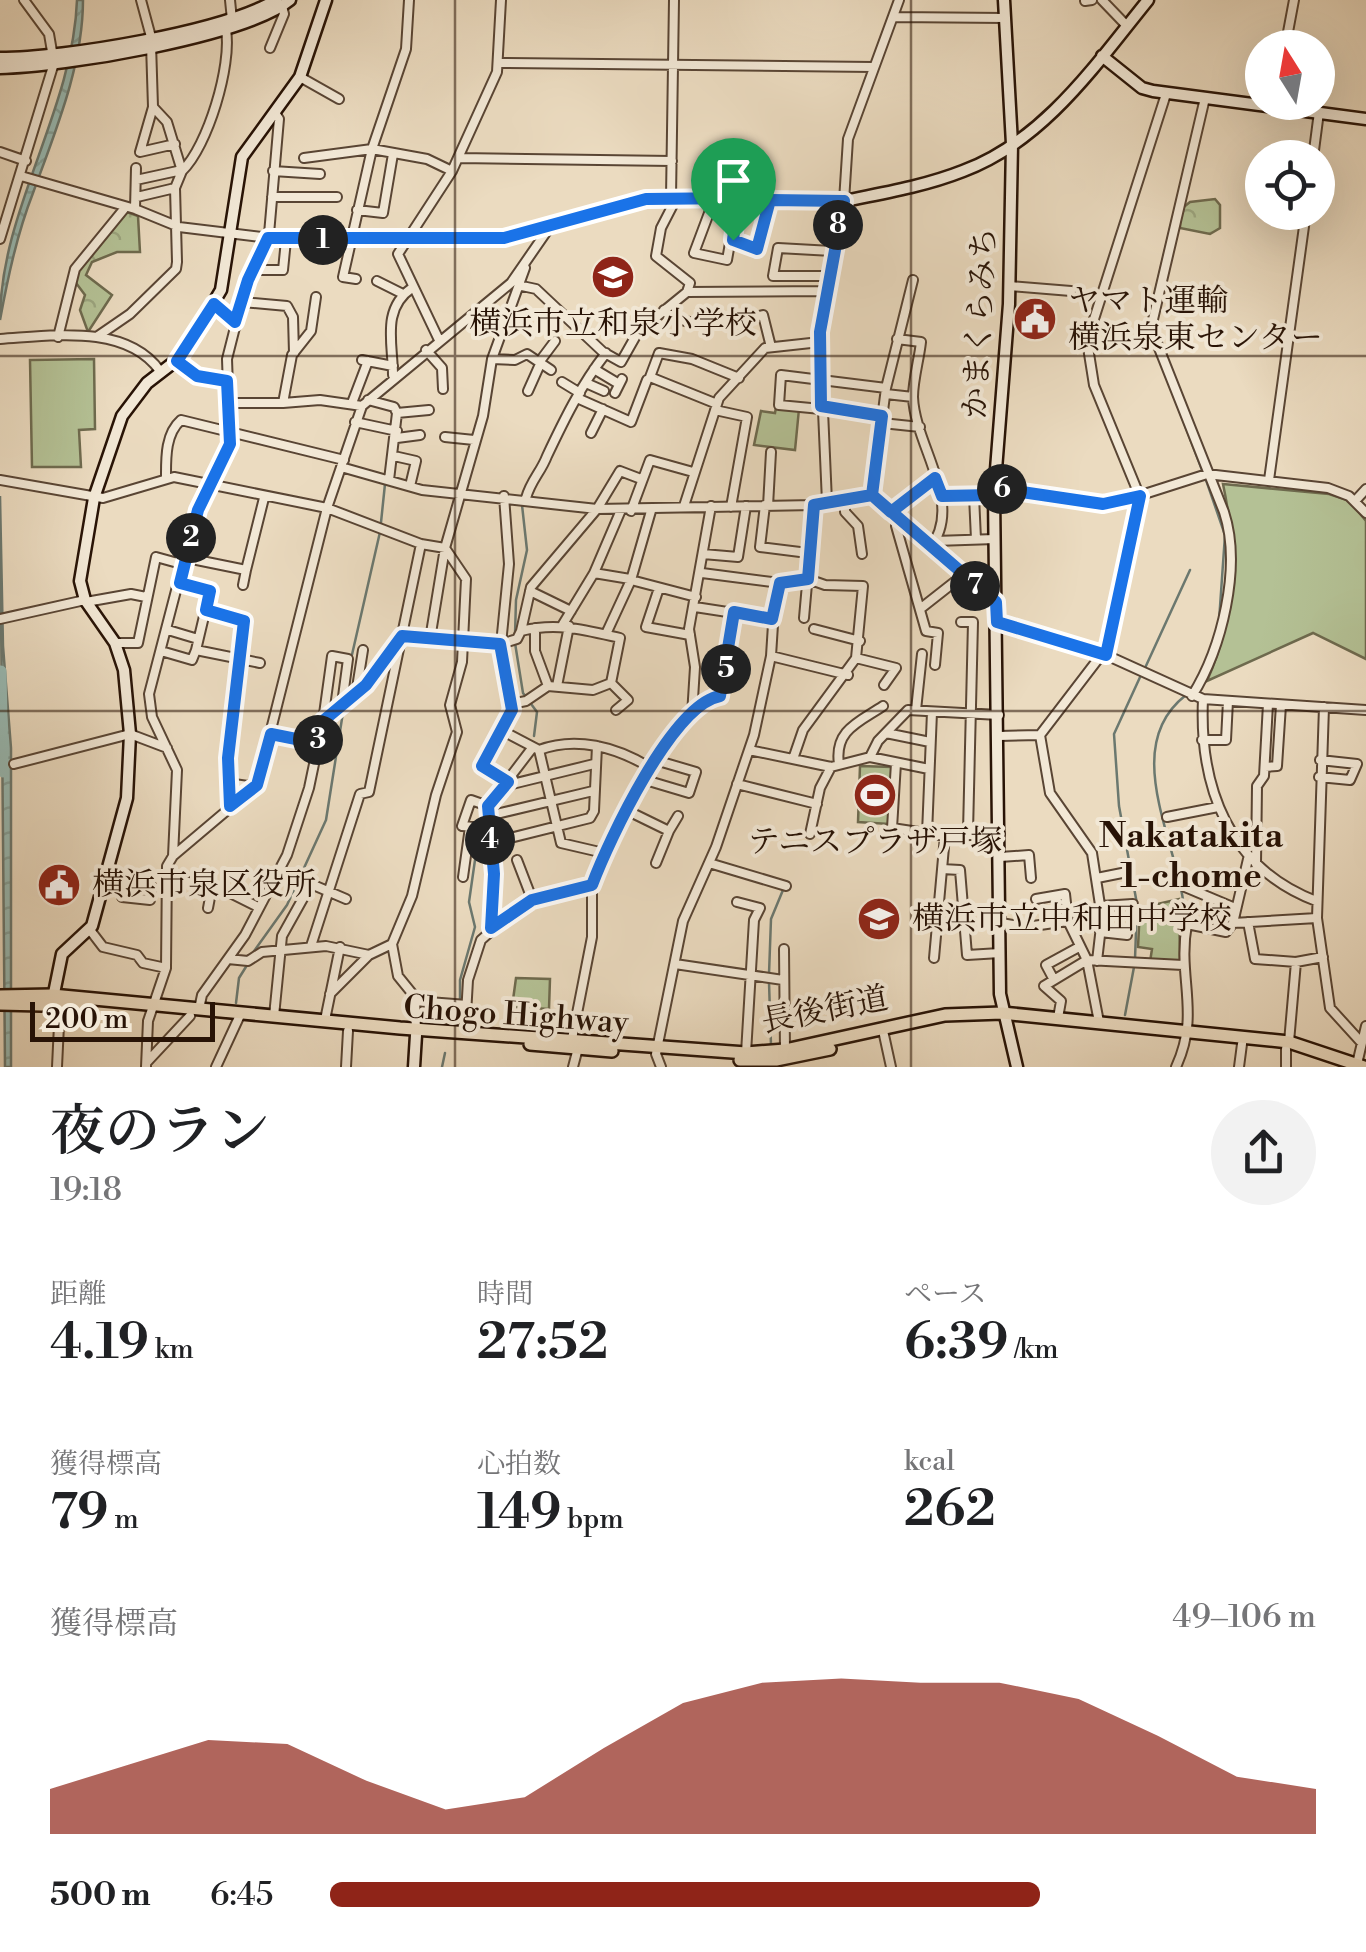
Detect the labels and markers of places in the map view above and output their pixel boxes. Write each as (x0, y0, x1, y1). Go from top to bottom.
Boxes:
pin (691, 138, 776, 241)
pin: 8 (813, 200, 863, 250)
pin: 1 (298, 215, 348, 265)
school or university icon: 横浜市立和泉小学校 (590, 254, 636, 300)
place label: ヤマト運輸 横浜泉東センター (1068, 281, 1323, 358)
public building icon: ヤマト運輸 横浜泉東センター (1012, 296, 1058, 342)
place label: 横浜市立和泉小学校 (469, 304, 757, 344)
pin: 6 (977, 464, 1027, 514)
pin: 2 (166, 513, 216, 563)
pin: 7 (950, 561, 1000, 611)
pin: 5 (701, 644, 751, 694)
pin: 3 (293, 715, 343, 765)
sports icon: テニスプラザ戸塚 (852, 772, 898, 818)
pin: 4 (465, 815, 515, 865)
place label: テニスプラザ戸塚 (748, 822, 1002, 862)
public building icon: 横浜市泉区役所 (36, 862, 82, 908)
place label: 横浜市泉区役所 (92, 865, 316, 905)
school or university icon: 横浜市立中和田中学校 (856, 896, 902, 942)
place label: 横浜市立中和田中学校 (912, 899, 1232, 939)

